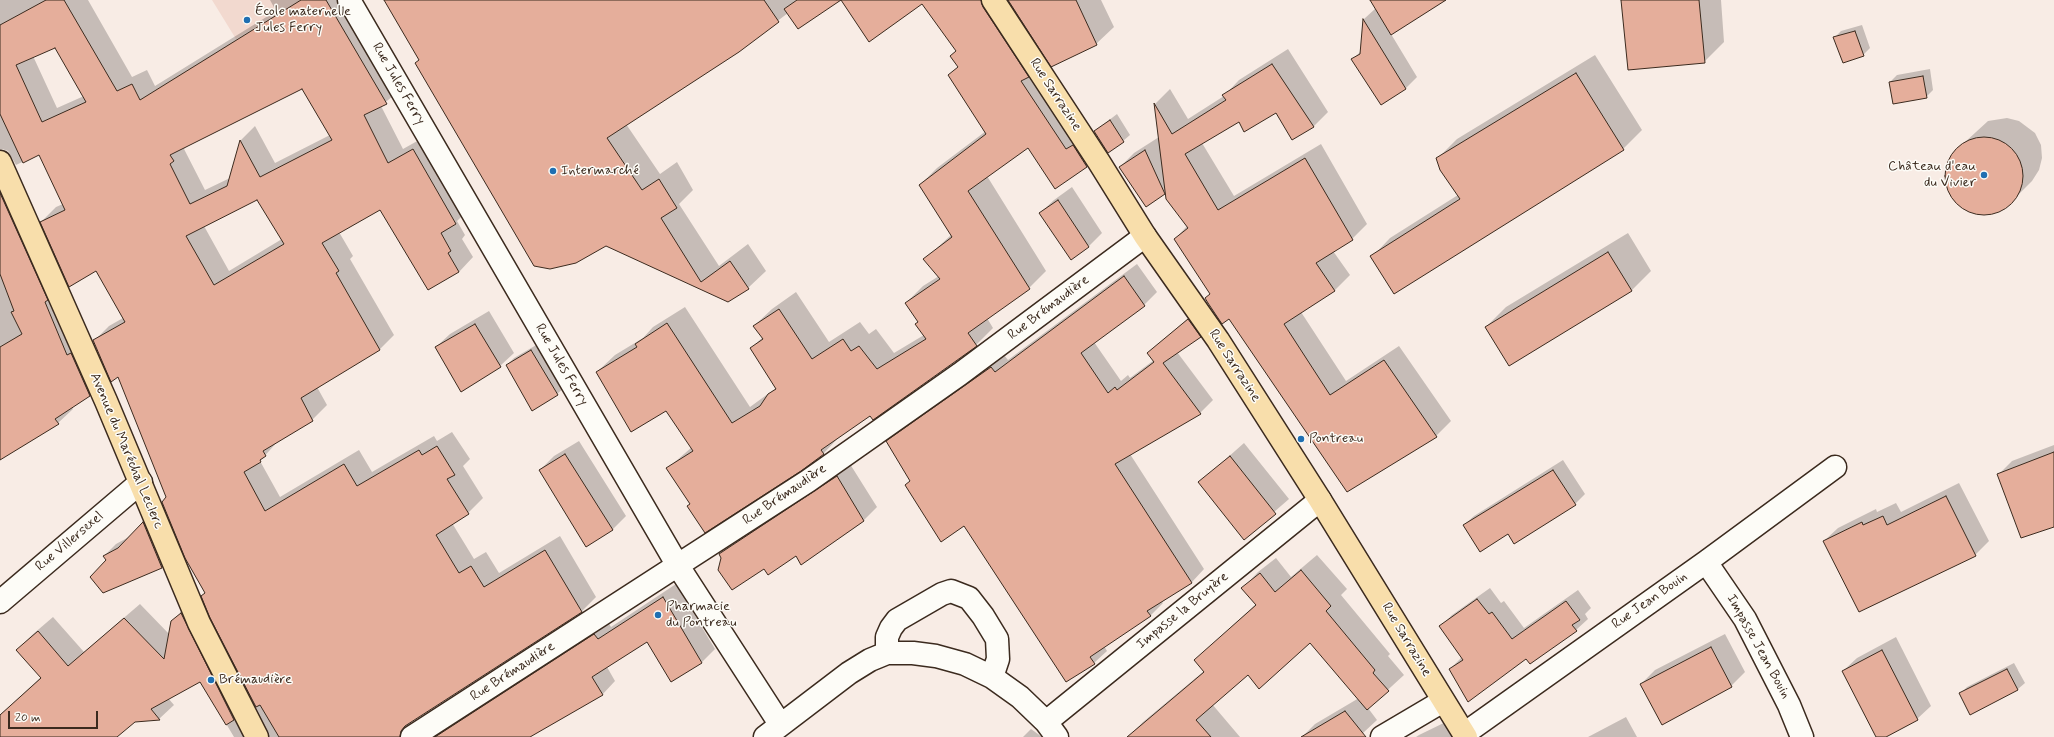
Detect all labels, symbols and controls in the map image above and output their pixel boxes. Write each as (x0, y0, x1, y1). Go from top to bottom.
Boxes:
place label: École maternelle Jules Ferry (255, 4, 351, 36)
marker: École maternelle Jules Ferry (242, 15, 252, 25)
street label: Rue Jules Ferry (368, 40, 428, 128)
street label: Rue Sarrazine (1025, 56, 1085, 134)
place label: Château d'eau du Vivier (1888, 159, 1976, 192)
place label: Intermarché (561, 163, 639, 179)
marker: Intermarché (548, 166, 558, 176)
marker: Château d'eau du Vivier (1979, 170, 1989, 180)
street label: Rue Brémaudière (1005, 272, 1093, 344)
street label: Rue Jules Ferry (531, 321, 591, 409)
street label: Rue Sarrazine (1204, 327, 1264, 405)
street label: Avenue du Maréchal Leclerc (86, 371, 166, 531)
place label: Pontreau (1309, 431, 1363, 447)
marker: Pontreau (1296, 434, 1306, 444)
street label: Rue Brémaudière (740, 461, 830, 529)
street label: Rue Villersexel (33, 509, 107, 575)
street label: Impasse la Bruyère (1134, 569, 1232, 653)
street label: Rue Jean Bouin (1609, 569, 1691, 633)
street label: Impasse Jean Bouin (1722, 592, 1794, 702)
place label: Pharmacie du Pontreau (666, 599, 736, 632)
street label: Rue Sarrazine (1377, 600, 1435, 680)
marker: Pharmacie du Pontreau (653, 610, 663, 620)
street label: Rue Brémaudière (468, 638, 558, 706)
place label: Brémaudière (219, 672, 292, 688)
marker: Brémaudière (206, 675, 216, 685)
scale bar (10, 703, 100, 729)
text: 20 m (15, 710, 41, 726)

